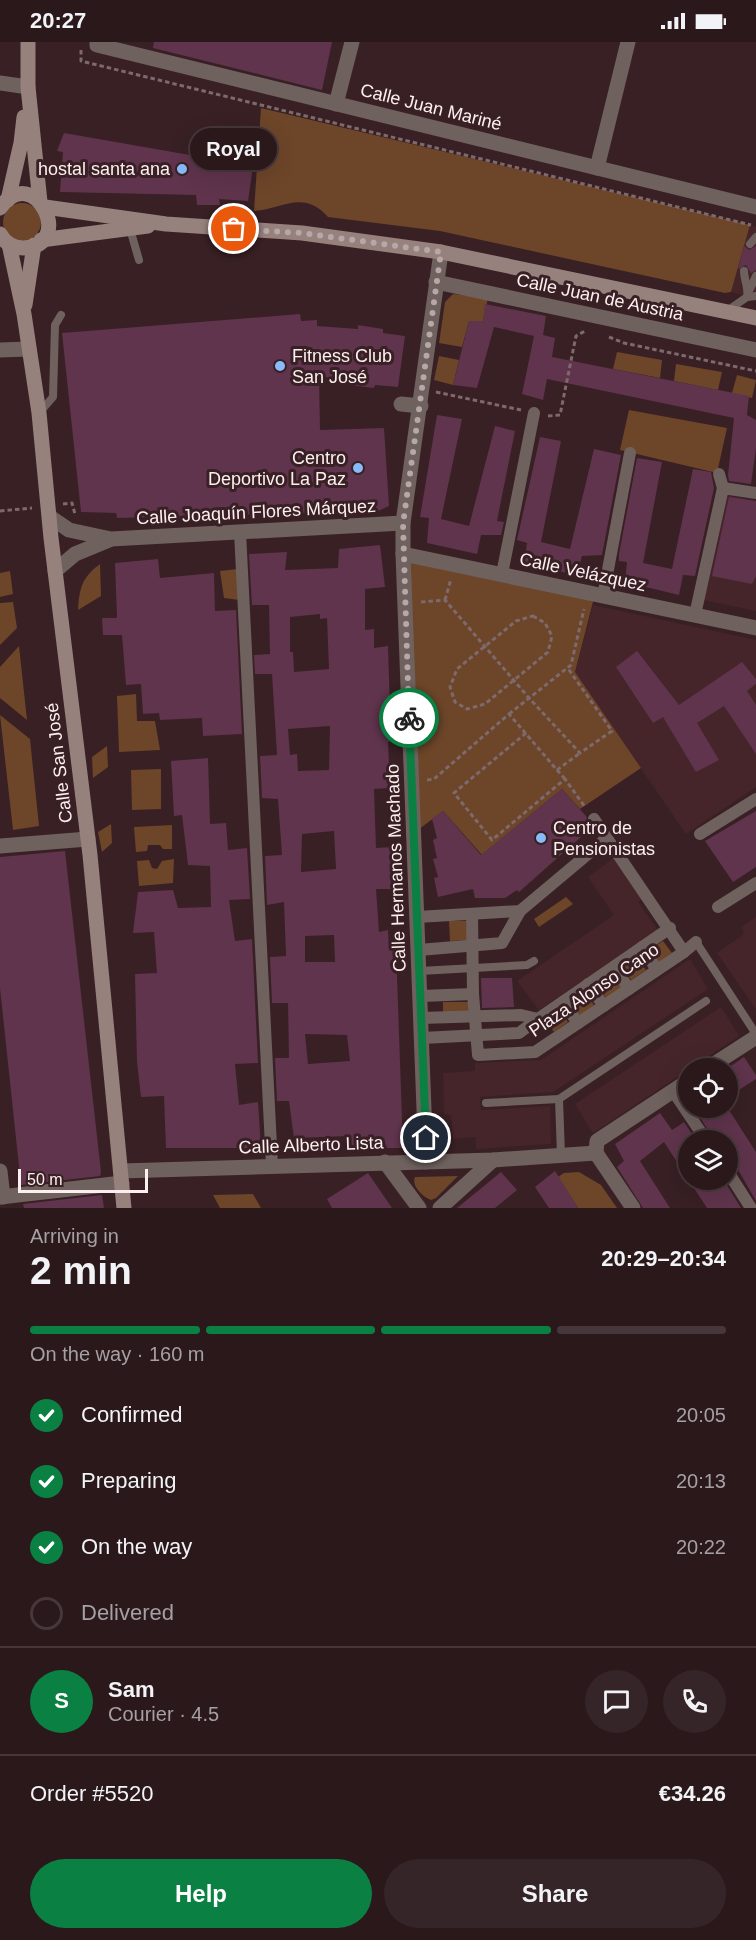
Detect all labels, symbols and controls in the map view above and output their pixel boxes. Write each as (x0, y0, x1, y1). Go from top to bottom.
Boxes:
text: 20:27 (30, 8, 86, 33)
street label: Calle Juan Mariné (358, 80, 504, 134)
callout: Royal (190, 127, 278, 169)
text: Royal (206, 138, 261, 160)
place label: hostal santa ana (38, 159, 171, 179)
marker: hostal santa ana (175, 162, 189, 176)
pin (208, 203, 259, 254)
icon: bag (217, 212, 250, 245)
street label: Calle Juan de Austria (515, 270, 686, 325)
place label: Fitness Club San José (292, 346, 392, 387)
marker: Fitness Club San José (273, 359, 287, 373)
place label: Centro Deportivo La Paz (208, 448, 346, 489)
marker: Centro Deportivo La Paz (351, 461, 365, 475)
street label: Calle Joaquín Flores Márquez (136, 496, 376, 528)
street label: Calle Velázquez (518, 549, 648, 595)
courier (379, 688, 439, 748)
street label: Calle San José (42, 702, 76, 824)
icon: bike (393, 702, 426, 735)
street label: Calle Hermanos Machado (382, 764, 410, 972)
place label: Centro de Pensionistas (553, 818, 655, 859)
marker: Centro de Pensionistas (534, 831, 548, 845)
street label: Plaza Alonso Cano (525, 939, 663, 1041)
map controls (678, 1058, 738, 1190)
button: locate (678, 1058, 738, 1118)
pin (400, 1112, 451, 1163)
icon: home (409, 1121, 442, 1154)
button: layers (678, 1130, 738, 1190)
street label: Calle Alberto Lista (238, 1132, 385, 1158)
scale bar (18, 1166, 148, 1194)
text: 50 m (27, 1171, 63, 1188)
text: Arriving in (30, 1225, 119, 1247)
text: 20:29–20:34 (601, 1246, 726, 1271)
text: 2 min (30, 1249, 132, 1292)
text: On the way · 160 m (30, 1343, 205, 1365)
icon: check (30, 1399, 63, 1432)
text: Confirmed (81, 1402, 182, 1427)
text: 20:05 (676, 1404, 726, 1426)
icon: check (30, 1465, 63, 1498)
text: Preparing (81, 1468, 176, 1493)
text: 20:13 (676, 1470, 726, 1492)
icon: check (30, 1531, 63, 1564)
text: On the way (81, 1534, 192, 1559)
text: 20:22 (676, 1536, 726, 1558)
text: Delivered (81, 1600, 174, 1625)
button: chat (585, 1670, 648, 1733)
button: phone (663, 1670, 726, 1733)
text: Sam (108, 1677, 154, 1702)
text: S (54, 1688, 69, 1713)
text: Courier · 4.5 (108, 1703, 219, 1725)
text: Order #5520 (30, 1781, 154, 1806)
text: €34.26 (659, 1781, 726, 1806)
button: Help (30, 1859, 372, 1928)
button: Share (384, 1859, 726, 1928)

